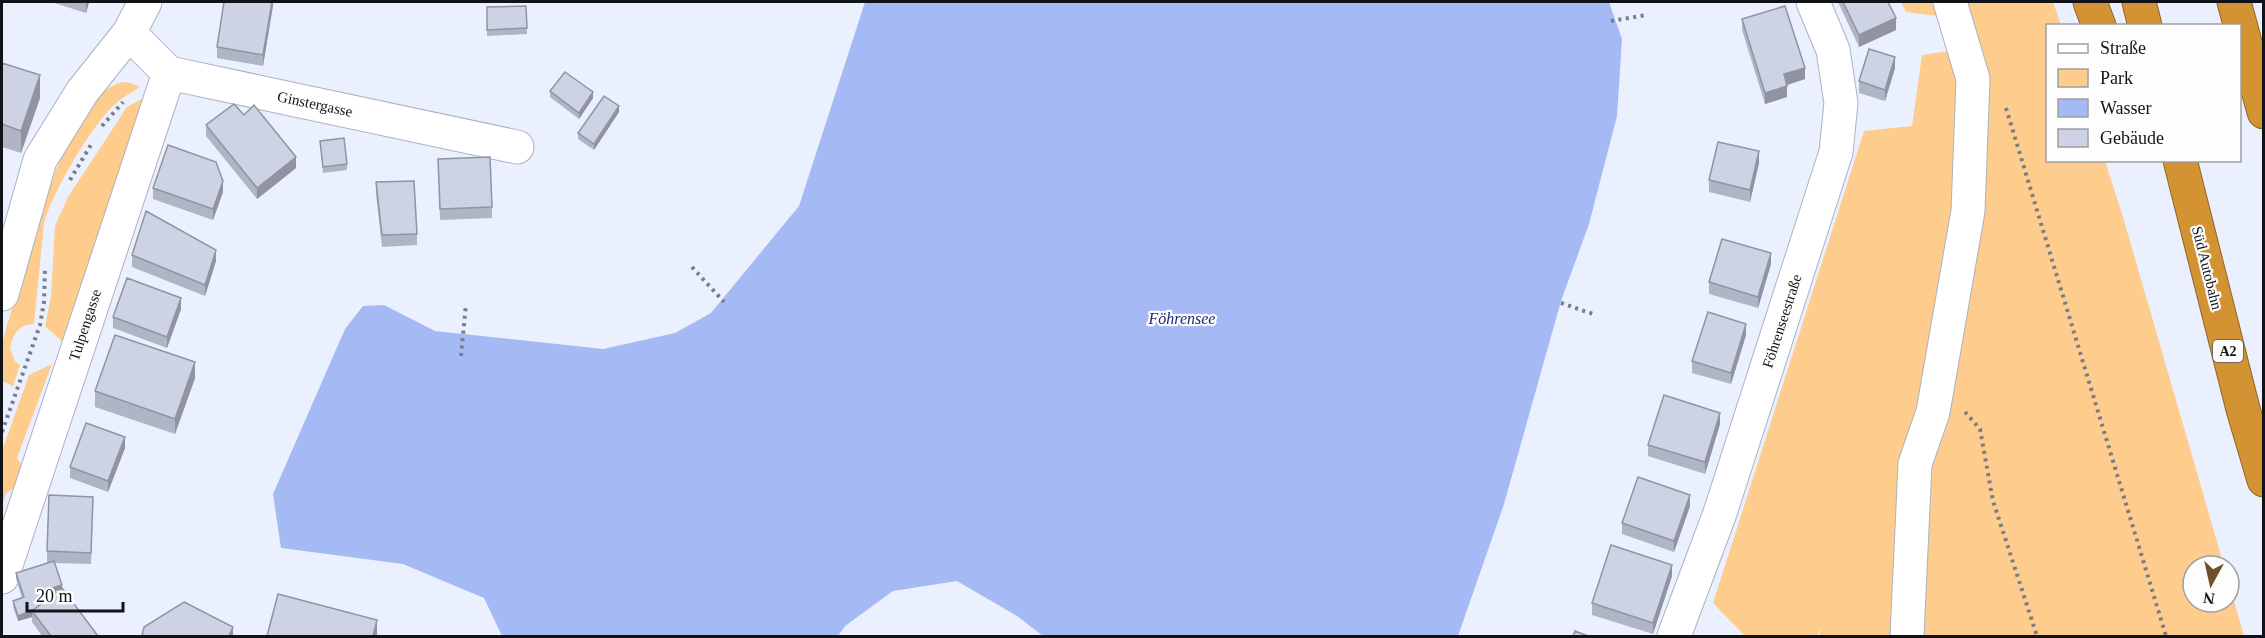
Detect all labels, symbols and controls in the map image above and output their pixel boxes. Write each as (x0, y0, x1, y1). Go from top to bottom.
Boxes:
legend (2046, 24, 2241, 162)
text: Straße (2100, 38, 2146, 58)
text: Park (2100, 68, 2133, 88)
street label: Ginstergasse (276, 88, 354, 120)
text: Wasser (2100, 98, 2152, 118)
text: Gebäude (2100, 128, 2164, 148)
street label: Süd Autobahn (2189, 225, 2225, 312)
street label: Föhrenseestraße (1759, 272, 1805, 370)
street label: Tulpengasse (66, 287, 104, 363)
water label: Föhrensee (1148, 310, 1215, 327)
road number: A2 (2213, 340, 2243, 362)
north arrow (2181, 554, 2241, 614)
scale bar (27, 575, 123, 613)
text: 20 m (36, 586, 73, 606)
text: N (2202, 589, 2216, 608)

